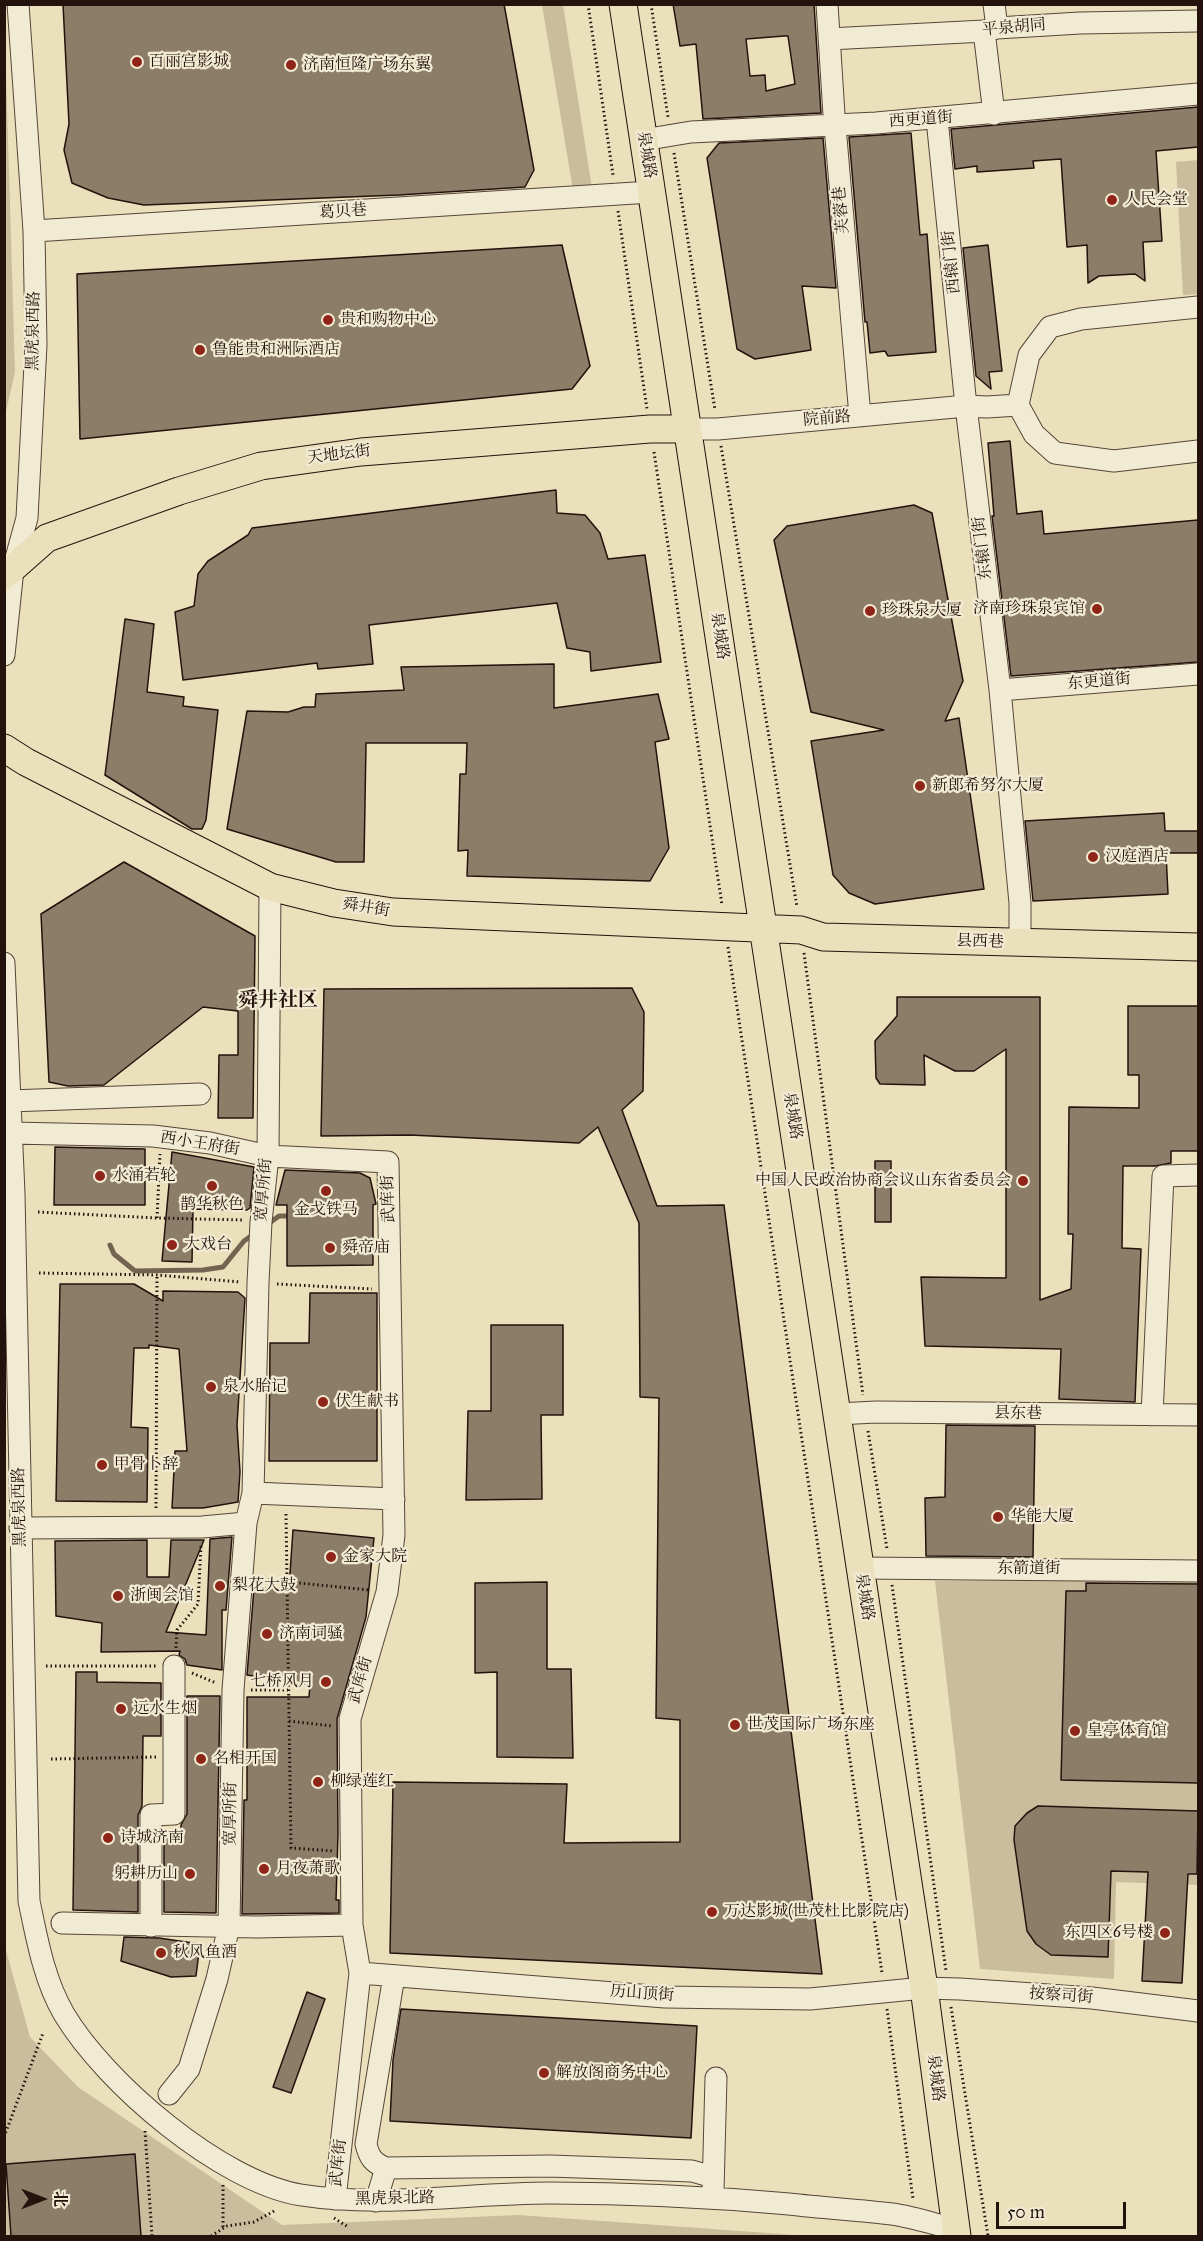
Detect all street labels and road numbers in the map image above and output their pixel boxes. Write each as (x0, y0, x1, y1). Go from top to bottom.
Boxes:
street label: 平泉胡同 (981, 16, 1047, 40)
street label: 西更道街 (888, 108, 954, 132)
street label: 泉城路 (633, 130, 659, 180)
street label: 芙蓉巷 (830, 185, 854, 235)
street label: 葛贝巷 (318, 201, 368, 223)
street label: 西辕门街 (939, 229, 965, 295)
street label: 黑虎泉西路 (24, 291, 44, 371)
street label: 院前路 (802, 407, 852, 431)
street label: 天地坛街 (306, 442, 372, 468)
street label: 东辕门街 (970, 515, 996, 581)
street label: 泉城路 (706, 611, 732, 661)
street label: 东更道街 (1066, 670, 1132, 694)
street label: 舜井街 (341, 895, 391, 921)
street label: 县西巷 (956, 932, 1004, 952)
street label: 泉城路 (779, 1091, 805, 1141)
street label: 西小王府街 (159, 1128, 241, 1160)
street label: 宽厚所街 (252, 1157, 276, 1223)
street label: 武库街 (379, 1175, 399, 1223)
street label: 县东巷 (994, 1404, 1042, 1424)
street label: 黑虎泉西路 (10, 1467, 30, 1547)
street label: 东箭道街 (997, 1559, 1061, 1579)
street label: 泉城路 (851, 1572, 877, 1622)
street label: 武库街 (345, 1654, 377, 1706)
street label: 宽厚所街 (221, 1782, 241, 1846)
street label: 历山顶街 (609, 1982, 675, 2006)
street label: 按察司街 (1028, 1984, 1094, 2008)
street label: 泉城路 (923, 2053, 947, 2103)
street label: 武库街 (327, 2138, 351, 2188)
street label: 黑虎泉北路 (355, 2189, 435, 2209)

